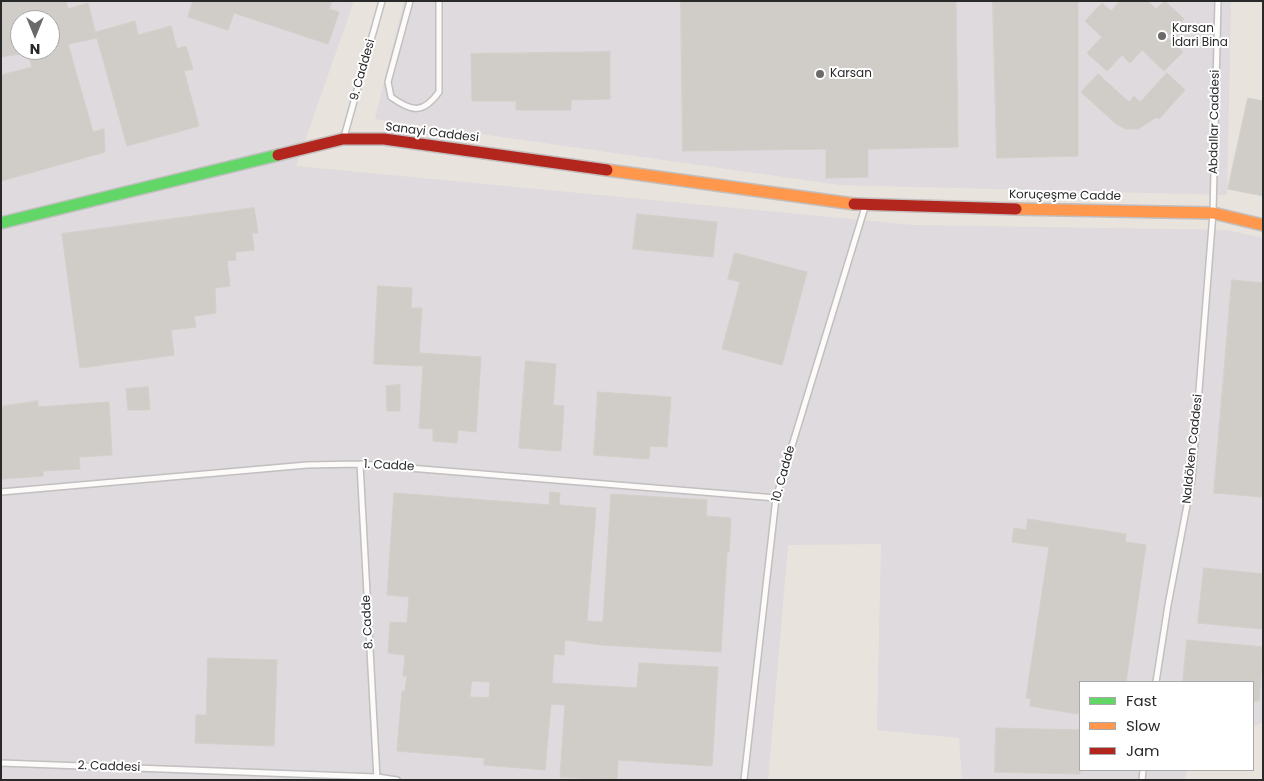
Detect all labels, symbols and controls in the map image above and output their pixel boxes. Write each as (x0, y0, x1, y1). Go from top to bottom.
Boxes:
north arrow (10, 10, 60, 60)
place label: Karsan İdari Bina (1172, 22, 1228, 50)
marker: Karsan İdari Bina (1156, 30, 1168, 42)
street label: 9. Caddesi (347, 37, 379, 103)
text: N (30, 39, 40, 59)
place label: Karsan (830, 67, 872, 81)
marker: Karsan (814, 68, 826, 80)
street label: Abdallar Caddesi (1207, 70, 1223, 174)
street label: Sanayi Caddesi (384, 120, 480, 146)
street label: Koruçeşme Cadde (1009, 188, 1121, 204)
street label: Naldöken Caddesi (1180, 394, 1206, 504)
street label: 10. Cadde (770, 444, 798, 504)
street label: 1. Cadde (363, 457, 415, 475)
street label: 8. Cadde (359, 594, 377, 650)
legend (1079, 681, 1254, 771)
text: Fast (1126, 690, 1157, 711)
text: Slow (1126, 715, 1160, 736)
text: Jam (1126, 740, 1160, 761)
street label: 2. Caddesi (77, 759, 141, 775)

